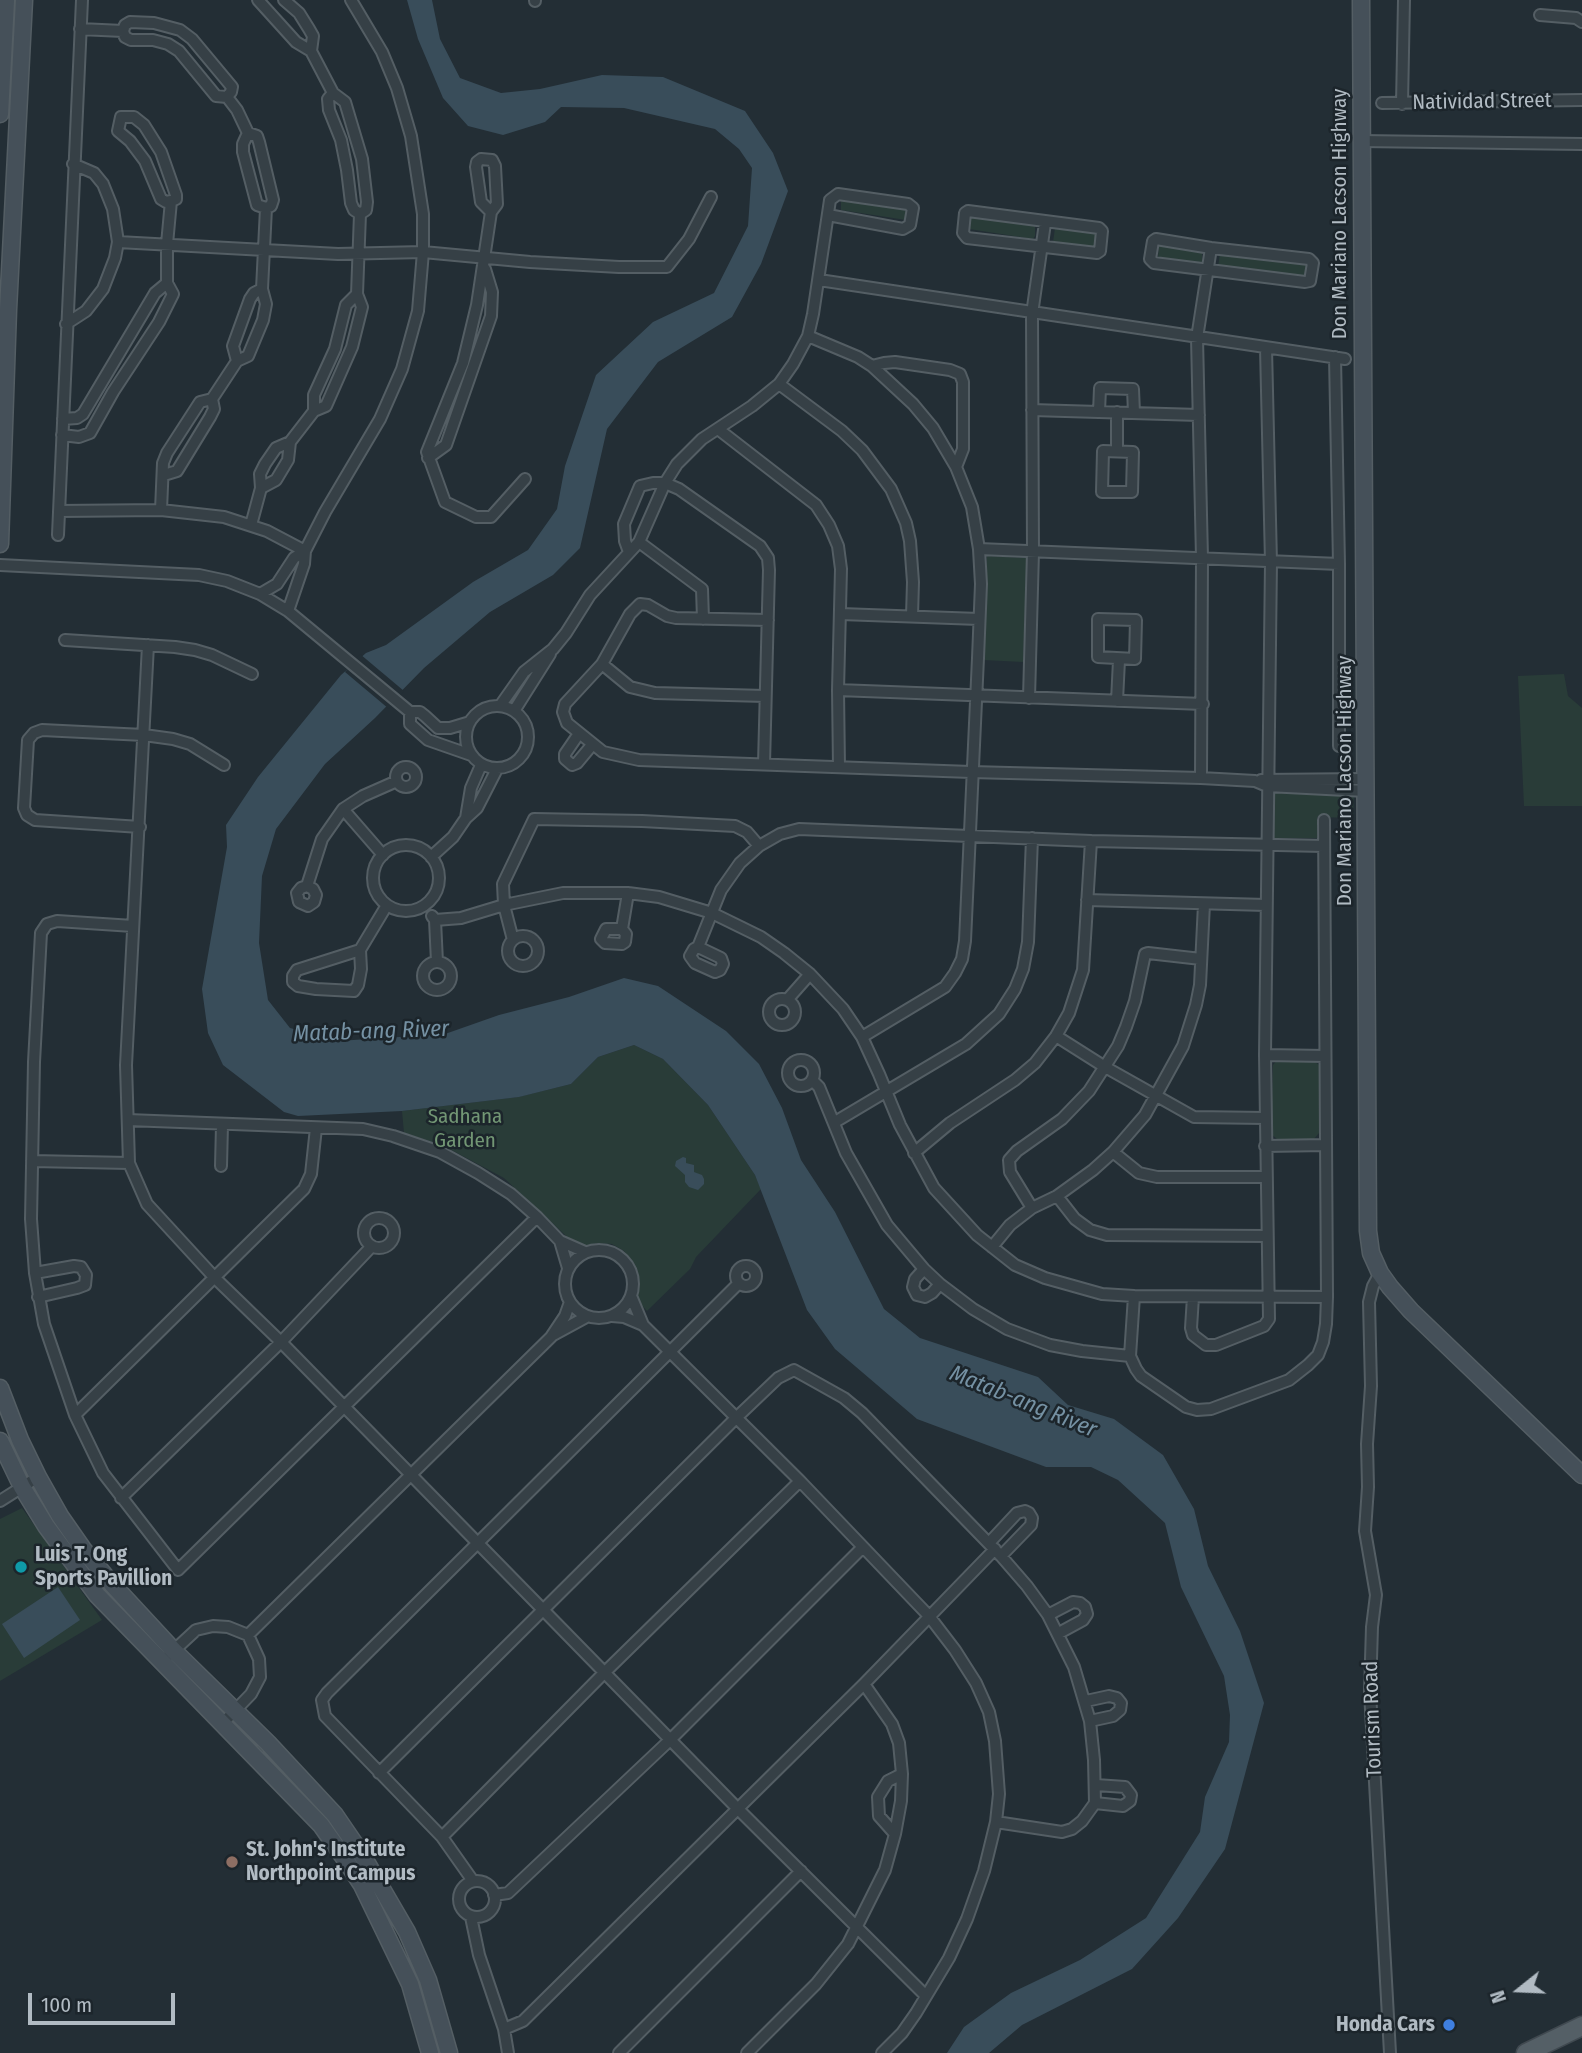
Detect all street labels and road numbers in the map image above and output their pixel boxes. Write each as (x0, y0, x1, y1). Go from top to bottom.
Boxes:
street label: Natividad Street (1412, 88, 1552, 116)
street label: Don Mariano Lacson Highway (1327, 89, 1353, 339)
street label: Don Mariano Lacson Highway (1332, 656, 1358, 906)
street label: Tourism Road (1358, 1660, 1388, 1778)

